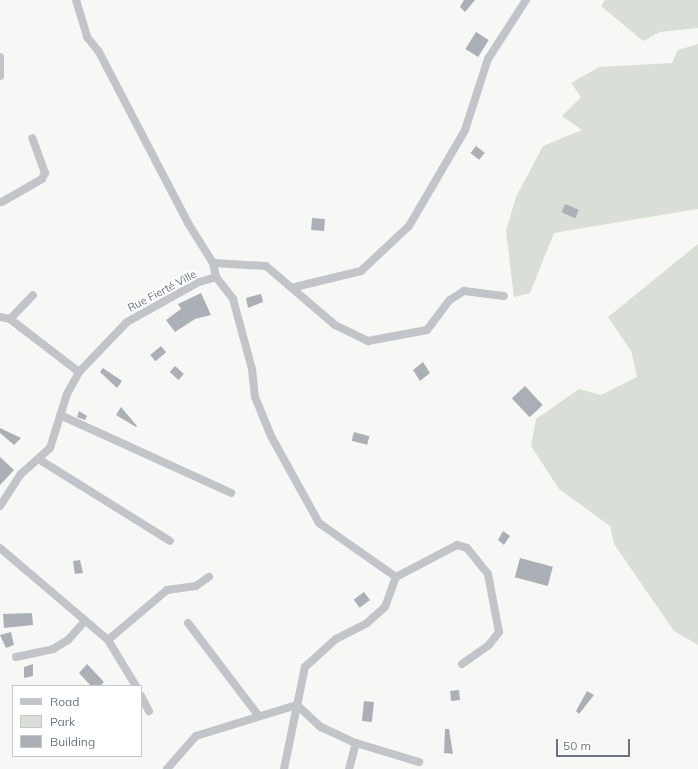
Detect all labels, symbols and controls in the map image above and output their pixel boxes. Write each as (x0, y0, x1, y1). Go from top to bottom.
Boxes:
street label: Rue Fierté Ville (125, 267, 199, 315)
legend (12, 685, 142, 757)
text: Road (50, 694, 79, 709)
text: Park (50, 714, 75, 729)
scale bar (558, 731, 632, 757)
text: Building (50, 734, 95, 749)
text: 50 m (563, 738, 591, 753)

